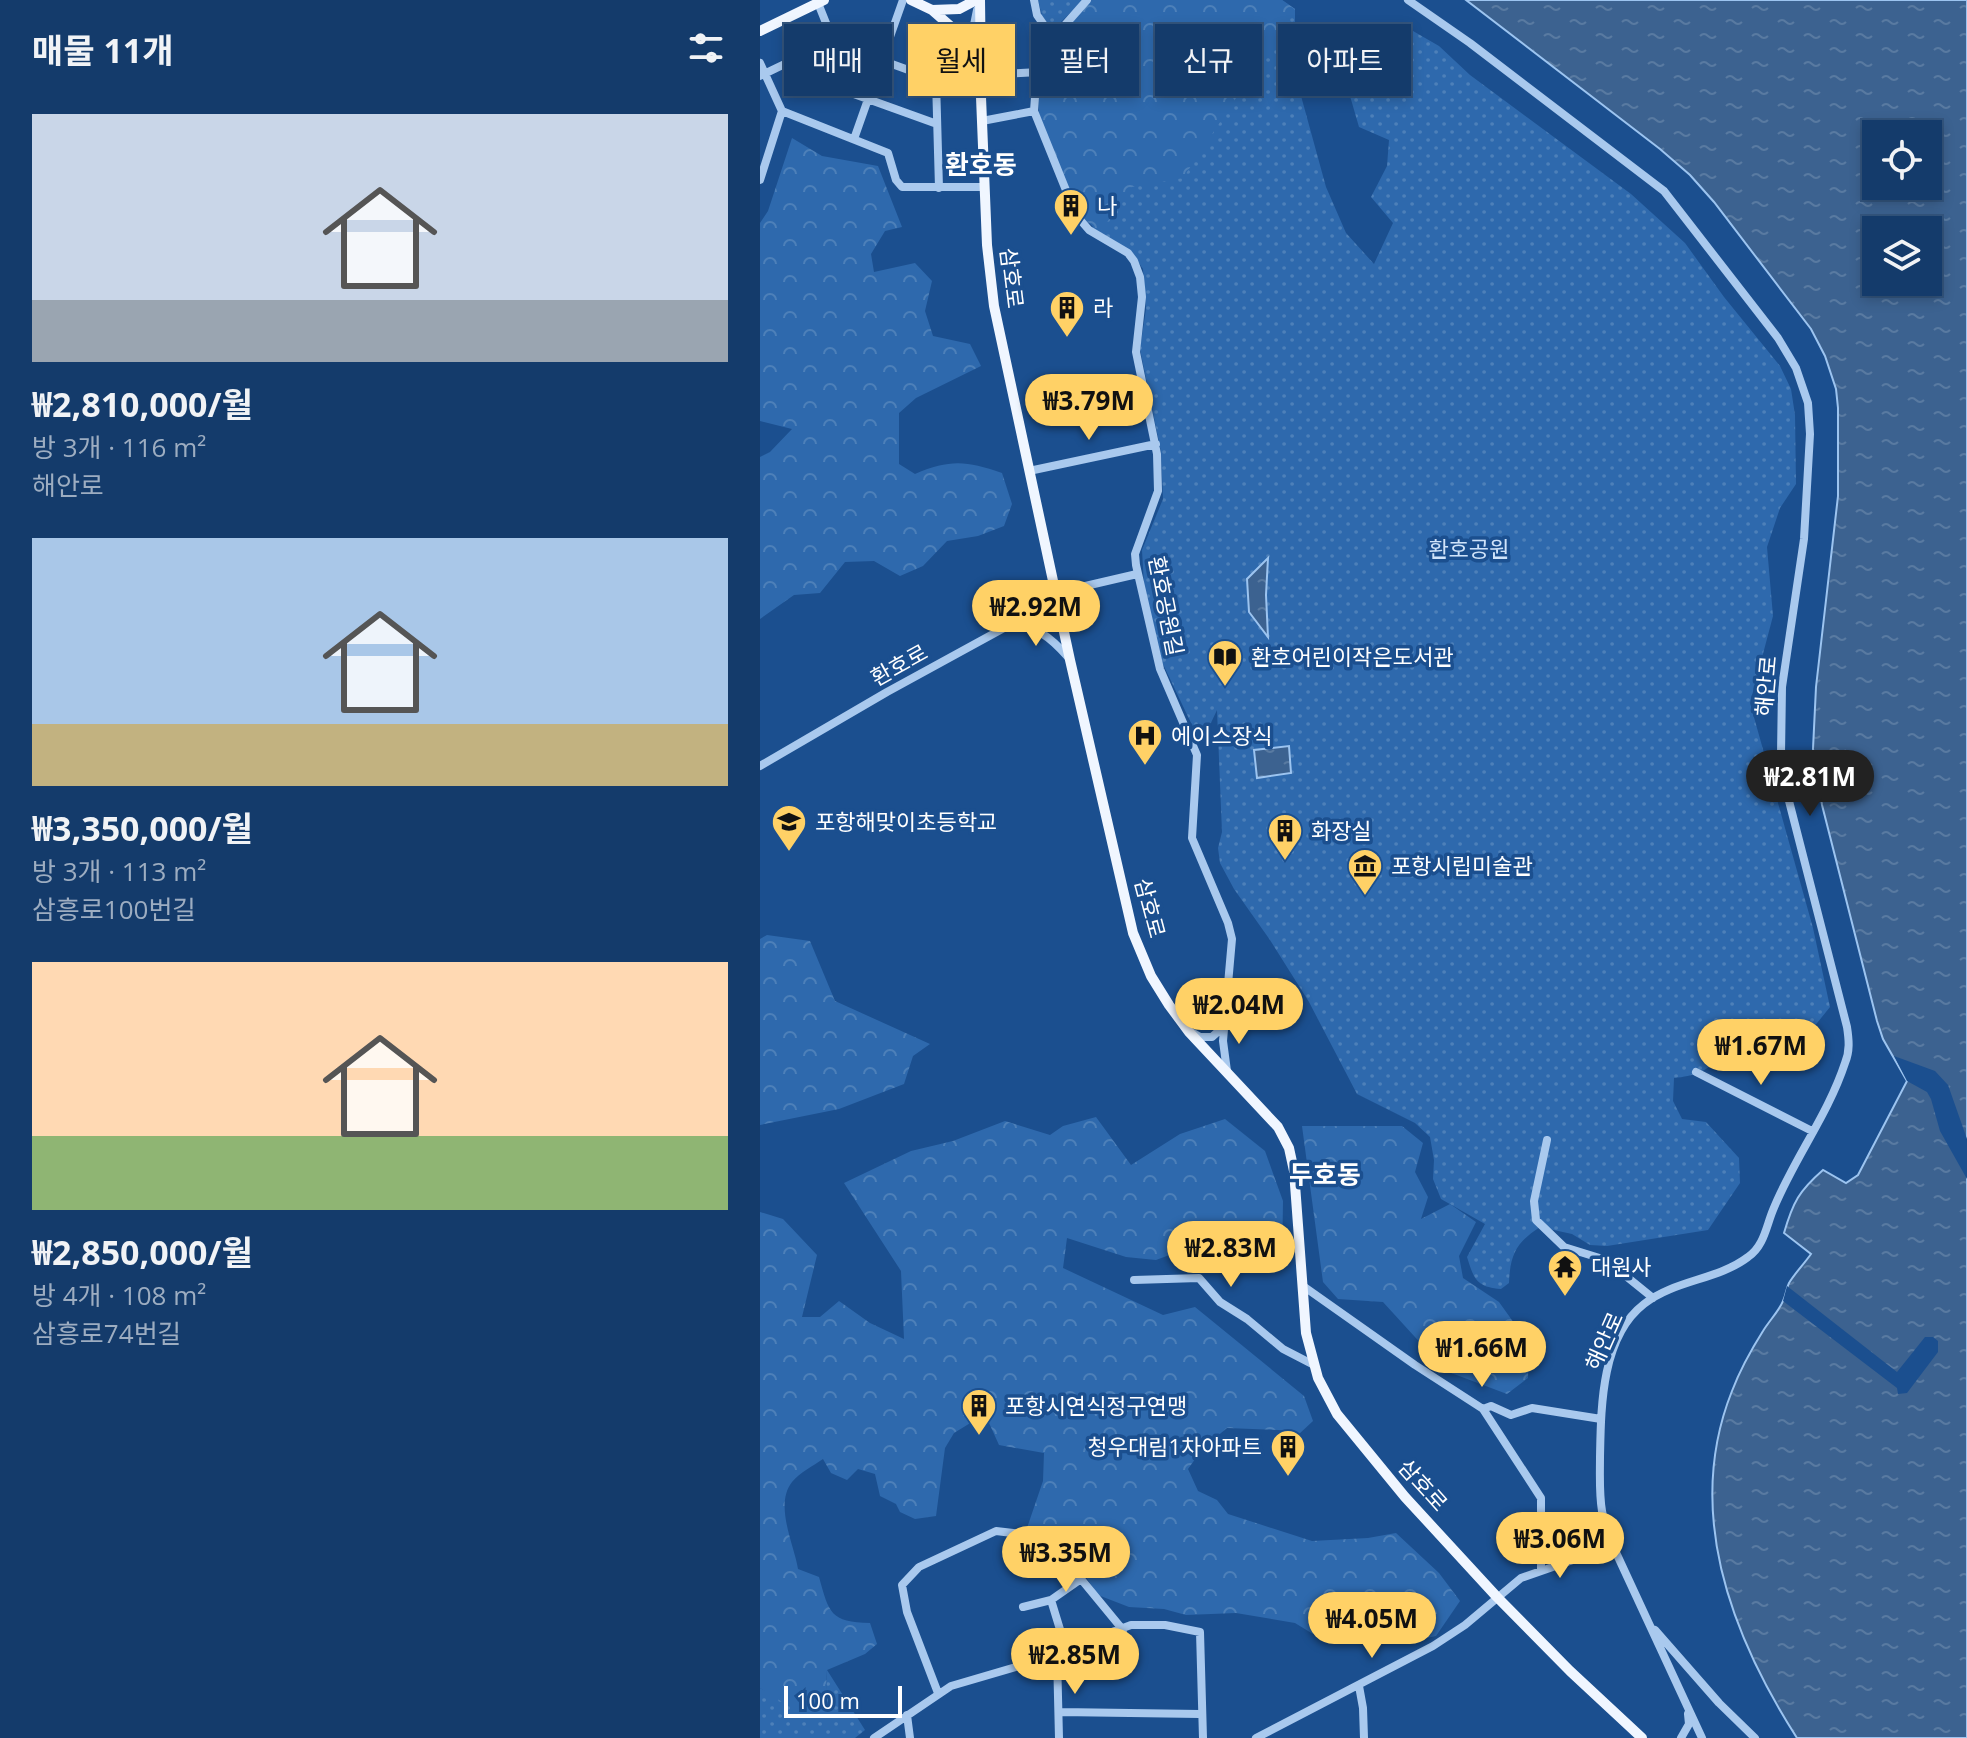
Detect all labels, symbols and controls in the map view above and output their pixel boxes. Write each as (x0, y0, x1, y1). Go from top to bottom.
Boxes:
chip: 매매 (784, 24, 892, 96)
chip: 월세 (908, 24, 1015, 96)
chip: 필터 (1031, 24, 1139, 96)
chip: 신규 (1155, 24, 1262, 96)
chip: 아파트 (1278, 24, 1411, 96)
icon: filters (684, 26, 728, 70)
text: 매물 11개 (32, 27, 174, 73)
map controls (1862, 120, 1942, 296)
button: locate (1862, 120, 1942, 200)
district label: 환호동 (945, 146, 1017, 182)
icon: home (308, 166, 452, 310)
building icon: 나 (1052, 187, 1090, 237)
place label: 나 (1097, 190, 1117, 220)
button: layers (1862, 216, 1942, 296)
street label: 삼호로 (994, 246, 1032, 310)
building icon: 라 (1048, 289, 1086, 339)
place label: 라 (1093, 292, 1113, 322)
pin: ₩3.79M (1024, 374, 1154, 442)
text: ₩2,810,000/월 (32, 381, 253, 427)
text: ₩3.79M (1043, 382, 1135, 418)
text: 방 3개 · 116 m² (32, 429, 206, 465)
text: 해안로 (32, 467, 104, 503)
park label: 환호공원 (1429, 533, 1509, 563)
street label: 환호공원길 (1143, 553, 1191, 658)
pin: ₩2.92M (971, 580, 1101, 648)
text: ₩2.92M (990, 588, 1082, 624)
icon: home (308, 590, 452, 734)
street label: 환호로 (865, 636, 932, 692)
library icon: 환호어린이작은도서관 (1206, 638, 1244, 688)
place label: 환호어린이작은도서관 (1251, 641, 1453, 671)
street label: 해안로 (1747, 654, 1783, 717)
hospital icon: 에이스장식 (1126, 717, 1164, 767)
place label: 에이스장식 (1171, 720, 1272, 750)
pin: ₩2.81M (1745, 750, 1875, 818)
text: ₩2.81M (1764, 758, 1856, 794)
school or university icon: 포항해맞이초등학교 (770, 803, 808, 853)
text: ₩3,350,000/월 (32, 805, 253, 851)
place label: 포항해맞이초등학교 (815, 806, 997, 836)
building icon: 화장실 (1266, 812, 1304, 862)
place label: 화장실 (1311, 815, 1372, 845)
museum icon: 포항시립미술관 (1346, 847, 1384, 897)
place label: 포항시립미술관 (1391, 850, 1533, 880)
text: 방 3개 · 113 m² (32, 853, 206, 889)
street label: 삼호로 (1129, 875, 1173, 941)
text: 삼흥로100번길 (32, 891, 196, 927)
pin: ₩2.04M (1174, 978, 1304, 1046)
text: ₩2.04M (1193, 986, 1285, 1022)
icon: home (308, 1014, 452, 1158)
pin: ₩1.67M (1696, 1019, 1826, 1087)
text: ₩1.67M (1715, 1027, 1807, 1063)
district label: 두호동 (1289, 1156, 1361, 1192)
pin: ₩2.83M (1166, 1221, 1296, 1289)
text: ₩2,850,000/월 (32, 1229, 253, 1275)
text: ₩2.83M (1185, 1229, 1277, 1265)
temple icon: 대원사 (1546, 1248, 1584, 1298)
place label: 대원사 (1591, 1251, 1652, 1281)
text: 방 4개 · 108 m² (32, 1277, 206, 1313)
street label: 해안로 (1577, 1307, 1629, 1374)
text: 삼흥로74번길 (32, 1315, 181, 1351)
pin: ₩1.66M (1417, 1321, 1547, 1389)
text: ₩1.66M (1436, 1329, 1528, 1365)
building icon: 포항시연식정구연맹 (960, 1387, 998, 1437)
place label: 포항시연식정구연맹 (1005, 1390, 1187, 1420)
building icon: 청우대림1차아파트 (1269, 1428, 1307, 1478)
place label: 청우대림1차아파트 (1088, 1431, 1262, 1461)
street label: 삼호로 (1392, 1452, 1455, 1517)
pin: ₩3.06M (1495, 1512, 1625, 1580)
text: ₩3.06M (1514, 1520, 1606, 1556)
pin: ₩3.35M (1001, 1526, 1131, 1594)
text: ₩3.35M (1020, 1534, 1112, 1570)
pin: ₩4.05M (1307, 1592, 1437, 1660)
text: ₩4.05M (1326, 1600, 1418, 1636)
pin: ₩2.85M (1010, 1628, 1140, 1696)
text: ₩2.85M (1029, 1636, 1121, 1672)
scale bar (784, 1682, 902, 1718)
text: 100 m (796, 1685, 860, 1715)

